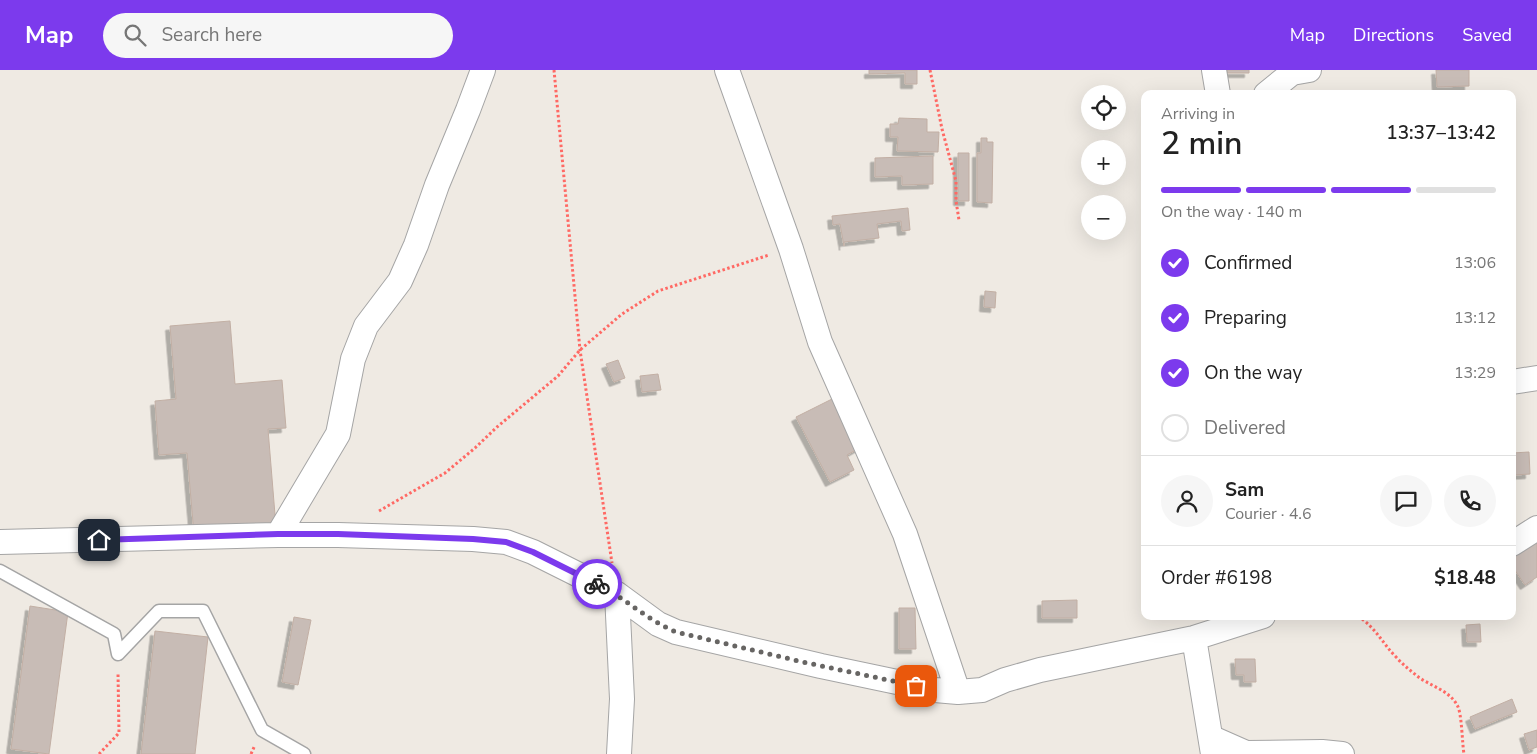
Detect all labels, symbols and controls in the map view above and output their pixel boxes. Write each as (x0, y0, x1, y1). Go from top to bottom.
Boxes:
search box (103, 13, 453, 58)
text: Map (25, 19, 73, 51)
icon: search (121, 21, 149, 49)
text: Search here (161, 22, 262, 48)
text: Map (1290, 23, 1325, 47)
text: Directions (1353, 23, 1434, 47)
text: Saved (1462, 23, 1512, 47)
map controls (1081, 85, 1126, 240)
button: locate (1081, 85, 1126, 130)
text: Arriving in (1161, 103, 1235, 125)
text: 13:37–13:42 (1386, 120, 1496, 146)
text: 2 min (1161, 122, 1243, 165)
button: + (1081, 140, 1126, 185)
button: − (1081, 195, 1126, 240)
text: On the way · 140 m (1161, 201, 1302, 223)
icon: check (1161, 249, 1189, 277)
text: Confirmed (1204, 250, 1292, 276)
text: 13:06 (1454, 252, 1496, 274)
icon: check (1161, 304, 1189, 332)
text: Preparing (1204, 305, 1287, 331)
text: 13:12 (1454, 307, 1496, 329)
icon: check (1161, 359, 1189, 387)
text: On the way (1204, 360, 1302, 386)
text: 13:29 (1454, 362, 1496, 384)
text: Delivered (1204, 415, 1286, 441)
button: person (1161, 475, 1213, 527)
button: chat (1380, 475, 1432, 527)
button: phone (1444, 475, 1496, 527)
text: Sam (1225, 477, 1264, 503)
text: Courier · 4.6 (1225, 503, 1311, 525)
pin (78, 519, 120, 561)
icon: home (85, 526, 113, 554)
courier (572, 559, 622, 609)
text: Order #6198 (1161, 565, 1272, 591)
text: $18.48 (1434, 565, 1496, 591)
icon: bike (583, 570, 611, 598)
pin (895, 665, 937, 707)
icon: bag (902, 672, 930, 700)

